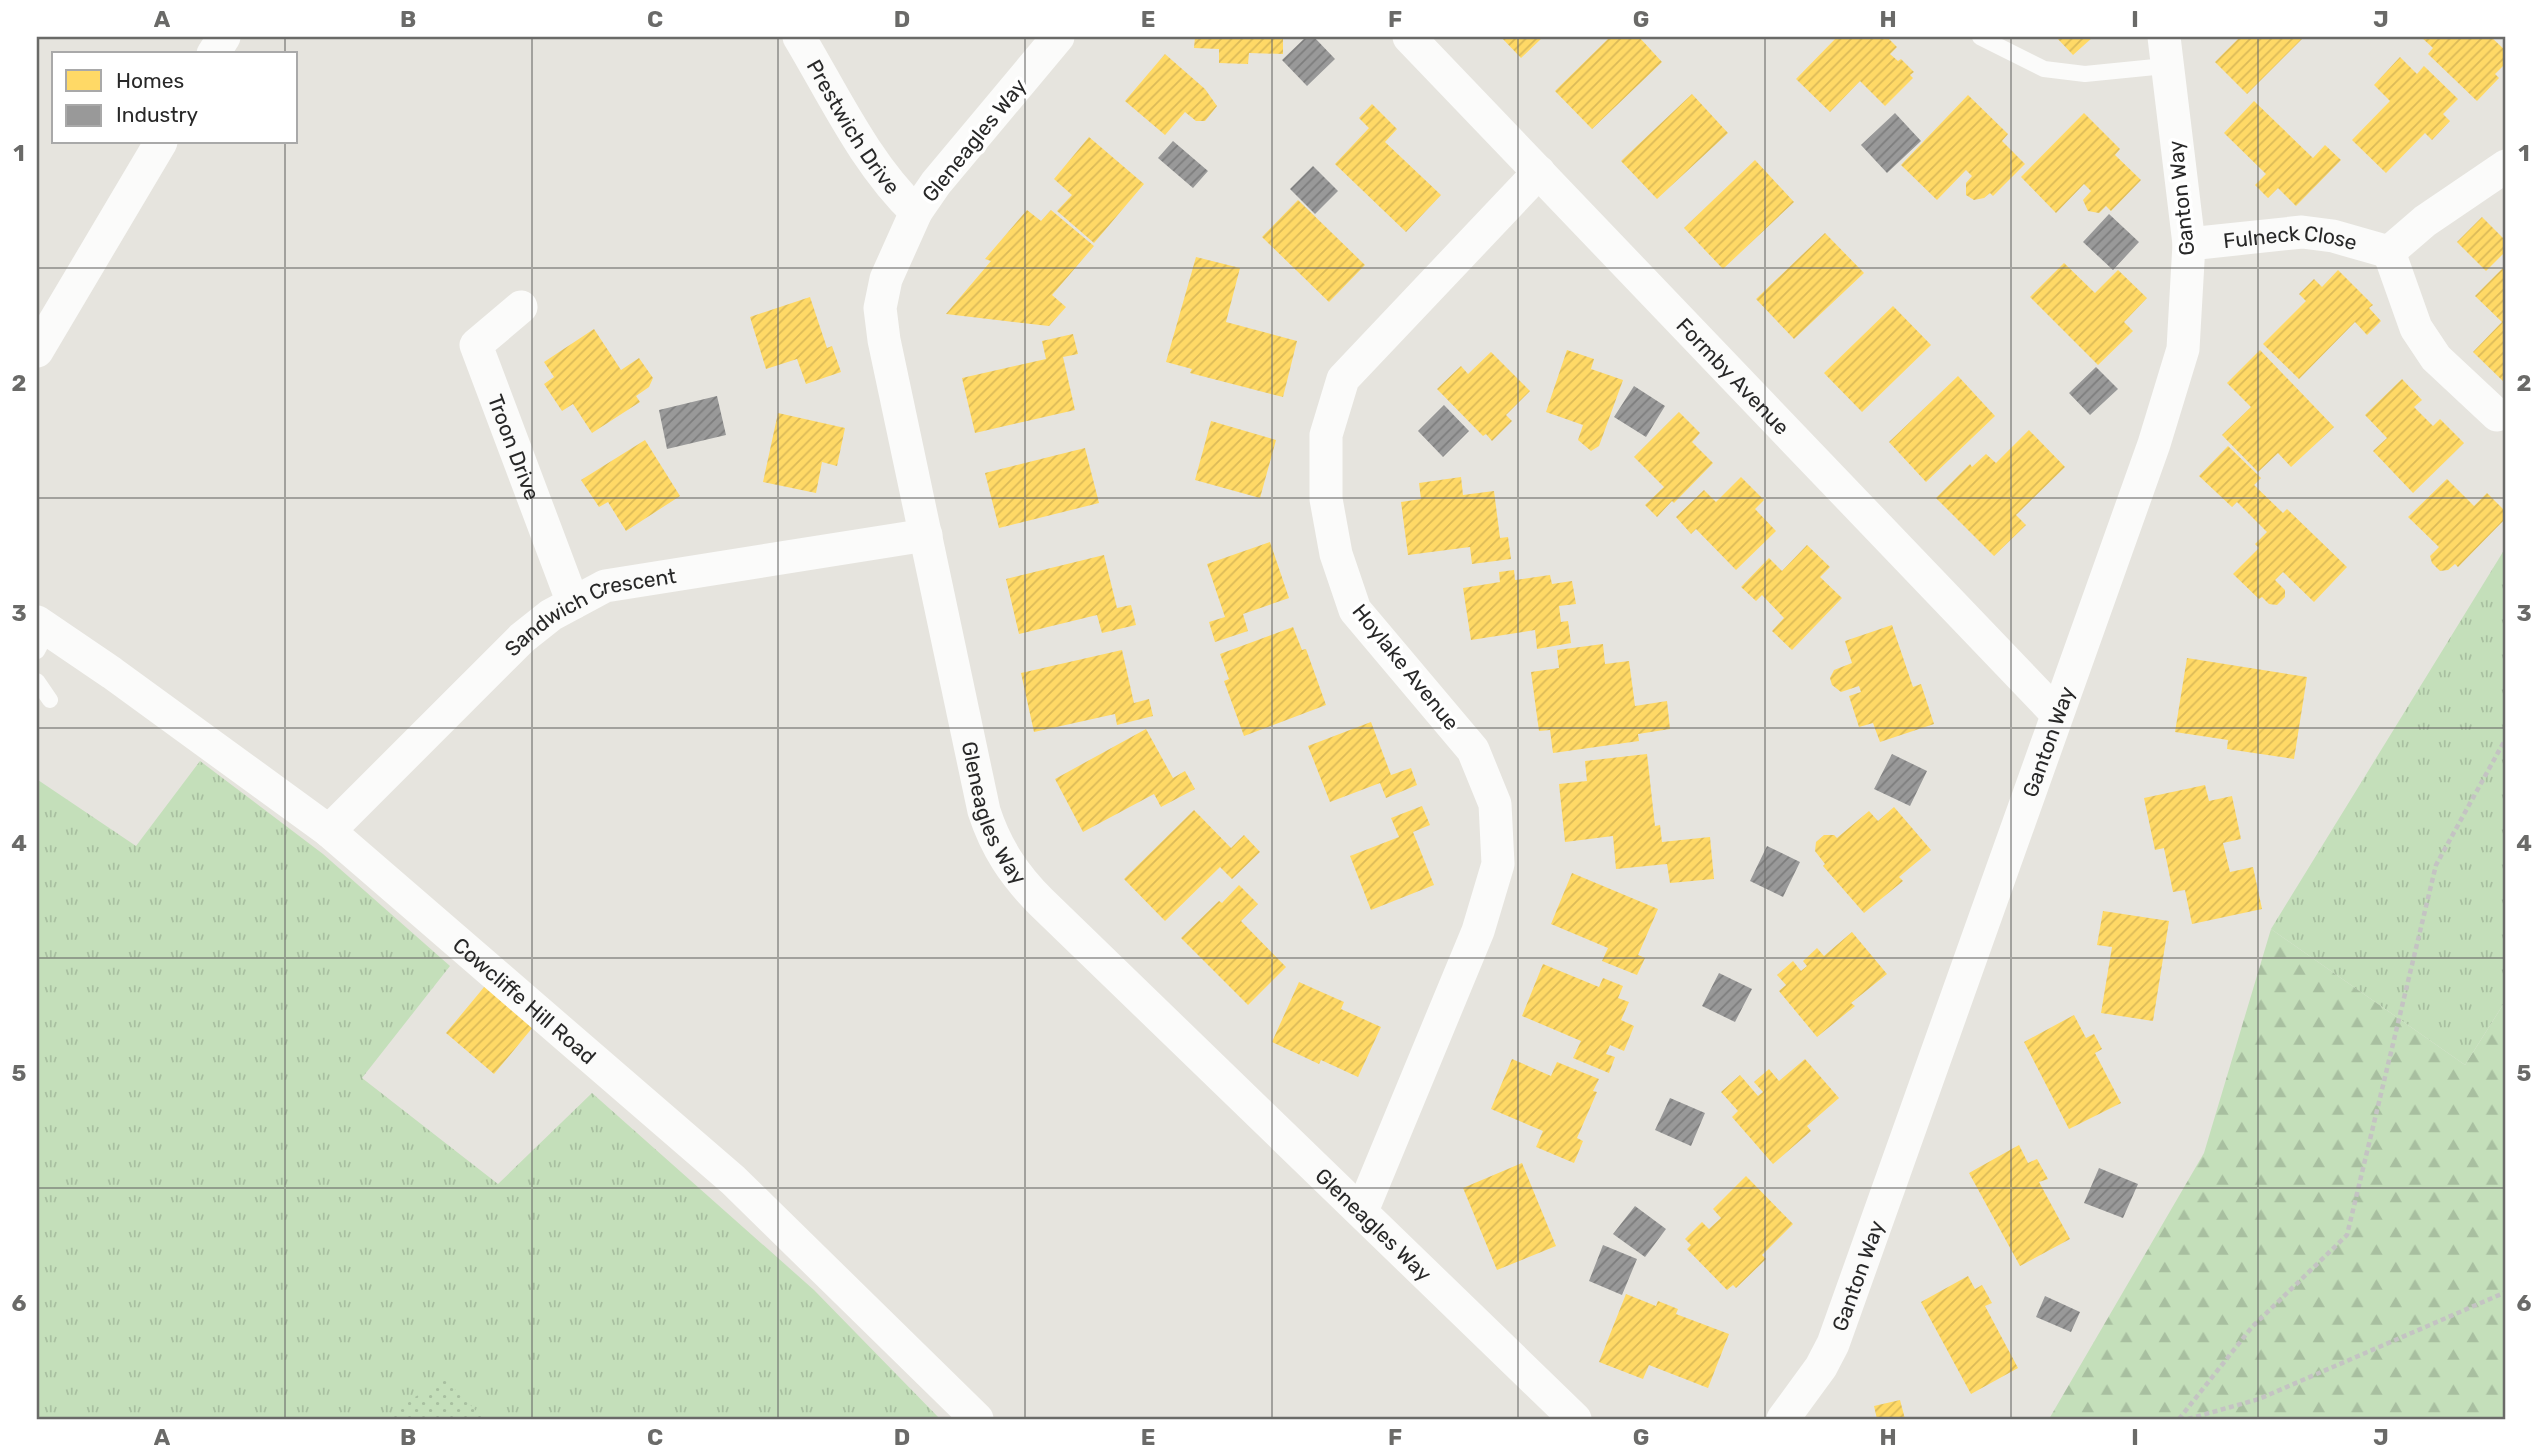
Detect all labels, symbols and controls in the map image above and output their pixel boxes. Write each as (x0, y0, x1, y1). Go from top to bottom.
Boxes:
text: A (154, 5, 171, 33)
text: B (400, 5, 416, 33)
text: C (647, 5, 663, 33)
text: D (894, 5, 910, 33)
text: E (1141, 5, 1155, 33)
text: F (1388, 5, 1402, 33)
text: G (1633, 5, 1649, 33)
text: H (1879, 5, 1897, 33)
text: I (2131, 5, 2139, 33)
text: J (2373, 5, 2389, 33)
legend (52, 52, 298, 144)
street label: Prestwich Drive (802, 55, 906, 199)
text: Homes (116, 68, 184, 93)
street label: Gleneagles Way (917, 73, 1032, 207)
text: Industry (116, 102, 198, 127)
text: 1 (13, 139, 25, 167)
street label: Ganton Way (2162, 139, 2199, 257)
text: 1 (2518, 139, 2530, 167)
street label: Fulneck Close (2222, 219, 2360, 255)
street label: Formby Avenue (1672, 312, 1795, 439)
text: 2 (12, 369, 26, 397)
text: 2 (2517, 369, 2531, 397)
street label: Troon Drive (483, 391, 546, 503)
street label: Sandwich Crescent (499, 562, 678, 661)
text: 3 (11, 599, 27, 627)
street label: Hoylake Avenue (1347, 599, 1465, 735)
text: 3 (2516, 599, 2532, 627)
street label: Ganton Way (2017, 682, 2079, 800)
street label: Gleneagles Way (957, 739, 1032, 889)
text: 4 (11, 829, 27, 857)
text: 4 (2516, 829, 2532, 857)
street label: Cowcliffe Hill Road (448, 932, 601, 1069)
text: 5 (12, 1059, 27, 1087)
text: 5 (2517, 1059, 2532, 1087)
street label: Gleneagles Way (1311, 1163, 1437, 1286)
street label: Ganton Way (1826, 1217, 1889, 1334)
text: 6 (12, 1289, 27, 1317)
text: 6 (2517, 1289, 2532, 1317)
text: A (154, 1423, 171, 1451)
text: B (400, 1423, 416, 1451)
text: C (647, 1423, 663, 1451)
text: D (894, 1423, 910, 1451)
text: E (1141, 1423, 1155, 1451)
text: F (1388, 1423, 1402, 1451)
text: G (1633, 1423, 1649, 1451)
text: H (1879, 1423, 1897, 1451)
text: I (2131, 1423, 2139, 1451)
text: J (2373, 1423, 2389, 1451)

